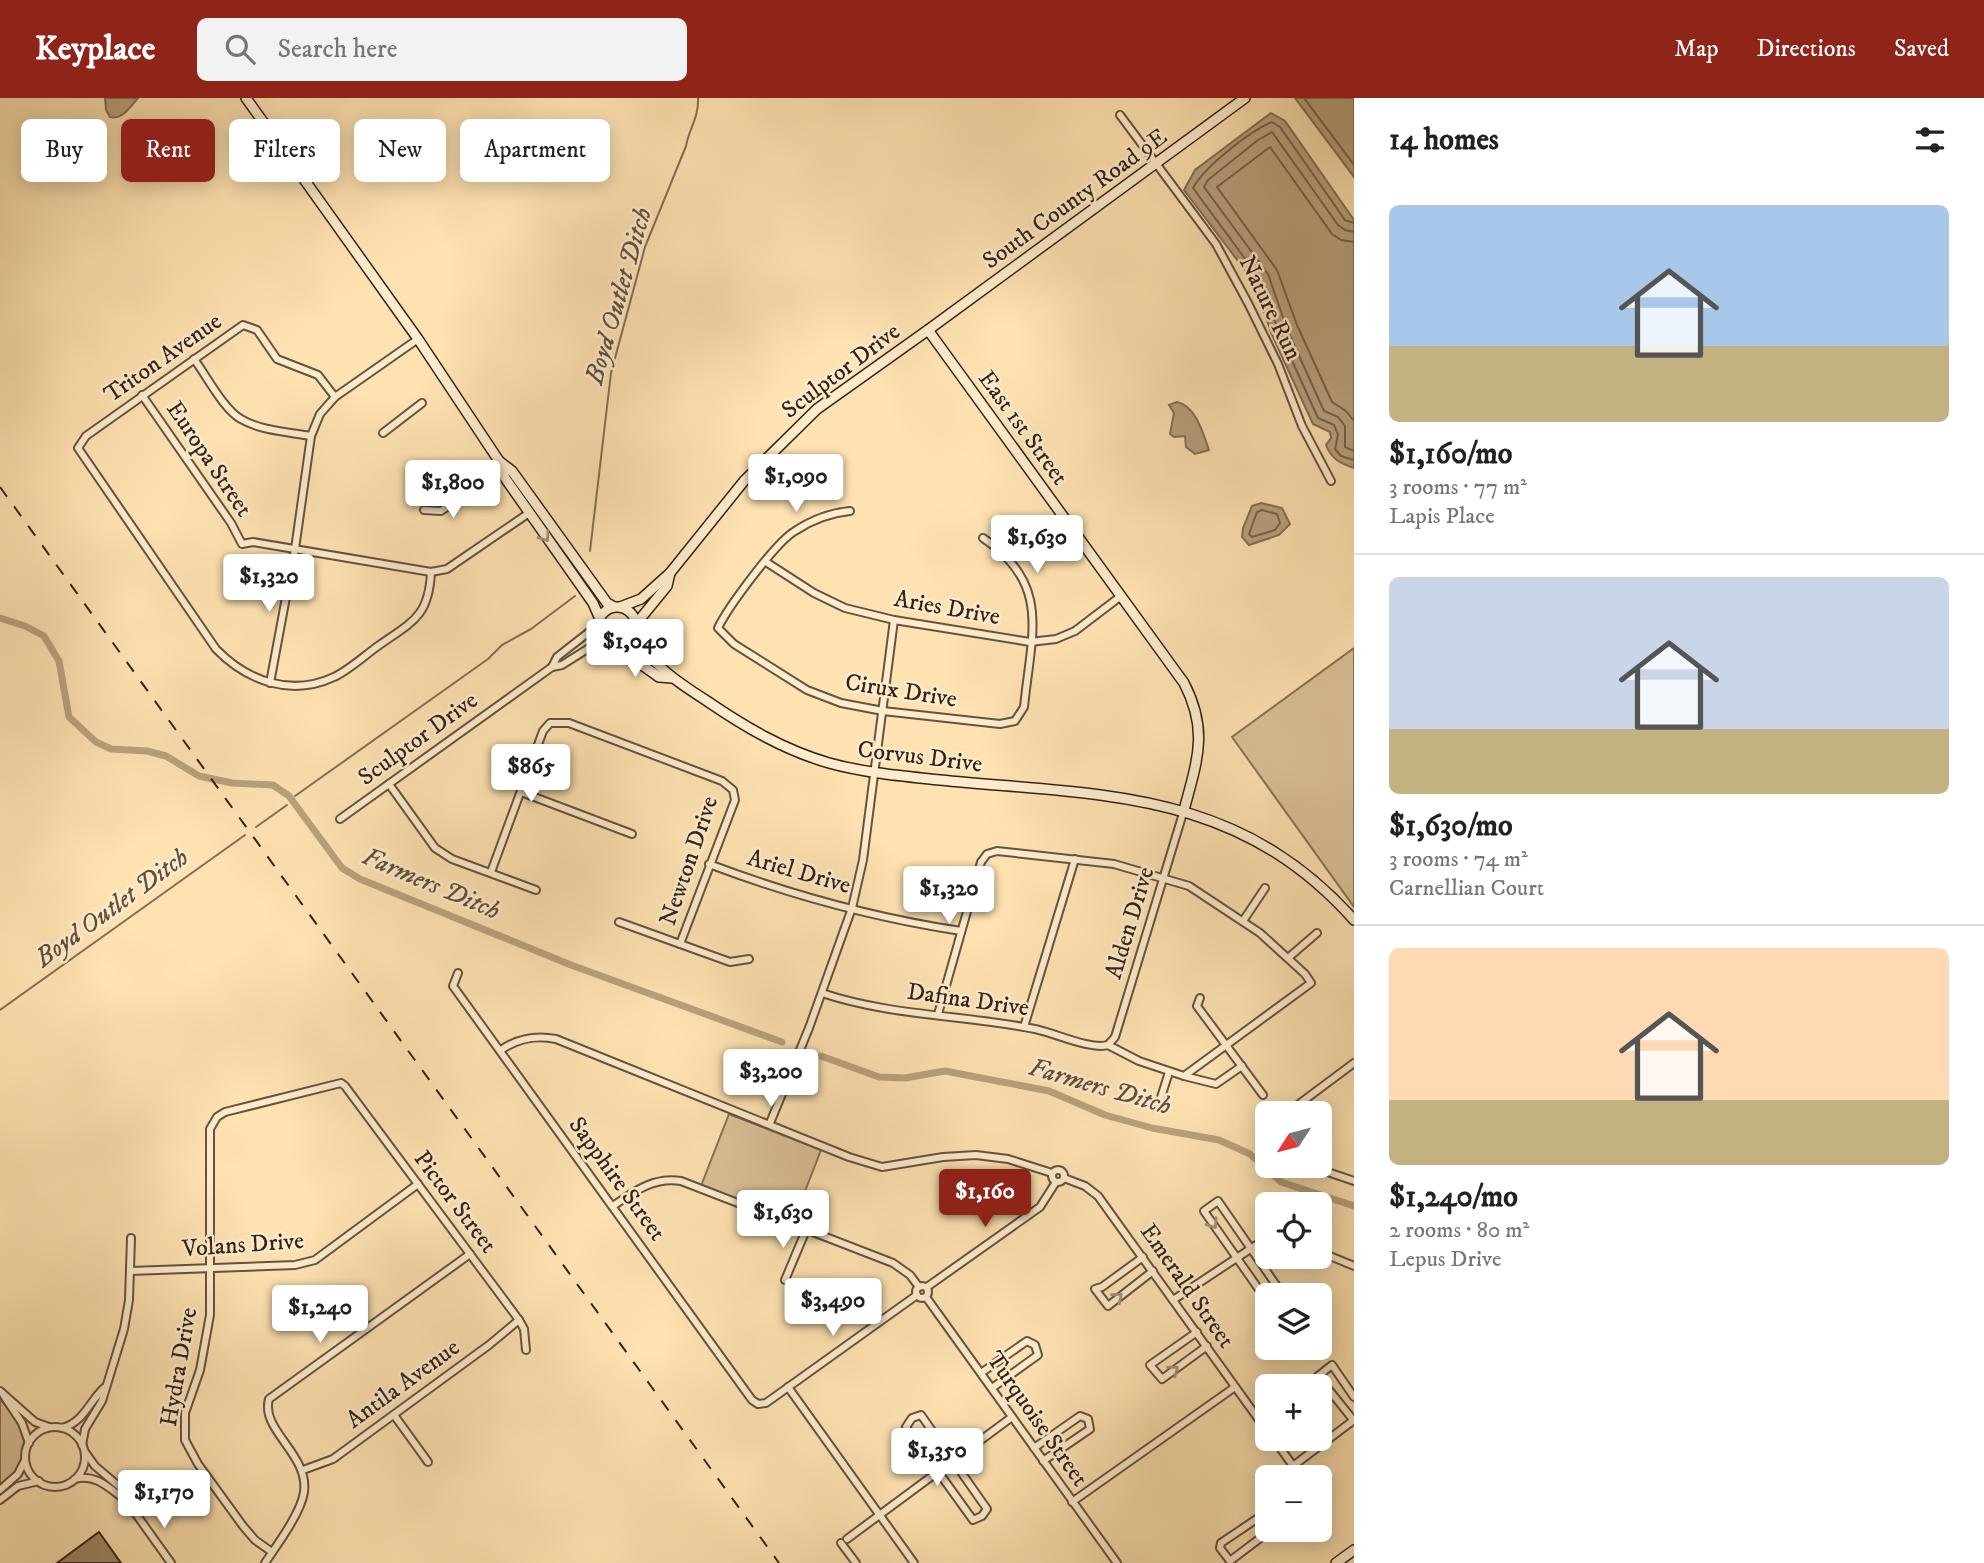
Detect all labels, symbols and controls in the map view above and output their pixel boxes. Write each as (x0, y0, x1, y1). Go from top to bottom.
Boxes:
search box (197, 18, 687, 81)
text: Keyplace (35, 29, 155, 70)
icon: search (221, 30, 259, 68)
text: Search here (277, 33, 398, 66)
text: Map (1674, 34, 1719, 64)
text: Directions (1757, 34, 1856, 64)
text: Saved (1894, 34, 1949, 64)
chip: Buy (21, 119, 107, 182)
chip: Rent (121, 119, 215, 182)
chip: Filters (229, 119, 340, 182)
chip: New (354, 119, 446, 182)
chip: Apartment (460, 119, 610, 182)
icon: filters (1911, 121, 1949, 159)
street label: South County Road 9E (977, 122, 1173, 276)
text: 14 homes (1389, 122, 1499, 159)
water label: Boyd Outlet Ditch (578, 204, 660, 389)
icon: home (1606, 250, 1732, 376)
street label: Nature Run (1232, 251, 1308, 366)
street label: Triton Avenue (98, 306, 228, 410)
street label: Sculptor Drive (776, 317, 906, 425)
street label: East 1st Street (971, 365, 1075, 491)
street label: Europa Street (159, 395, 259, 523)
text: $1,160/mo (1389, 436, 1512, 473)
pin: $1,090 (739, 454, 853, 514)
pin: $1,800 (396, 460, 510, 520)
text: $1,090 (764, 462, 828, 491)
text: $1,800 (421, 468, 485, 497)
text: 3 rooms · 77 m² (1389, 473, 1527, 502)
text: Lapis Place (1389, 502, 1495, 531)
pin: $1,630 (980, 516, 1094, 575)
text: $1,630 (1007, 523, 1067, 552)
one-way arrow (537, 529, 550, 542)
pin: $1,320 (212, 554, 326, 614)
text: $1,320 (239, 562, 299, 591)
street label: Aries Drive (892, 584, 1002, 632)
pin: $1,040 (578, 620, 692, 679)
icon: home (1606, 622, 1732, 748)
text: $1,040 (602, 627, 668, 656)
street label: Cirux Drive (843, 667, 959, 715)
street label: Sculptor Drive (352, 686, 484, 792)
street label: Corvus Drive (856, 734, 984, 780)
pin: $865 (490, 744, 572, 804)
text: $865 (507, 752, 555, 781)
street label: Newton Drive (653, 792, 725, 930)
text: $1,630/mo (1389, 808, 1513, 845)
water label: Farmers Ditch (357, 840, 505, 928)
water label: Boyd Outlet Ditch (28, 841, 196, 975)
street label: Ariel Drive (744, 843, 854, 901)
text: 3 rooms · 74 m² (1389, 845, 1528, 874)
street label: Alden Drive (1099, 863, 1161, 983)
pin: $1,320 (892, 866, 1006, 926)
text: $1,320 (919, 874, 979, 903)
text: Carnellian Court (1389, 874, 1544, 903)
street label: Dafina Drive (905, 977, 1031, 1023)
icon: home (1606, 993, 1732, 1119)
pin: $3,200 (714, 1049, 828, 1109)
water label: Farmers Ditch (1025, 1051, 1175, 1123)
text: $3,200 (739, 1057, 803, 1086)
north arrow (1255, 1101, 1332, 1178)
map controls (1255, 1101, 1332, 1542)
street label: Sapphire Street (562, 1111, 672, 1247)
street label: Pictor Street (407, 1145, 503, 1259)
pin: $1,160 (928, 1170, 1042, 1229)
text: $1,160 (955, 1177, 1015, 1206)
text: $1,240/mo (1389, 1179, 1518, 1216)
pin: $1,630 (726, 1190, 840, 1250)
button: locate (1255, 1192, 1332, 1269)
text: $1,630 (753, 1198, 813, 1227)
one-way arrow (1205, 1216, 1217, 1229)
text: 2 rooms · 80 m² (1389, 1216, 1529, 1245)
street label: Emerald Street (1133, 1218, 1241, 1354)
street label: Volans Drive (180, 1226, 305, 1264)
text: Lepus Drive (1389, 1245, 1502, 1274)
pin: $3,490 (776, 1278, 890, 1338)
button: layers (1255, 1283, 1332, 1360)
pin: $1,240 (263, 1286, 377, 1345)
text: $3,490 (801, 1286, 865, 1315)
text: $1,240 (288, 1293, 352, 1322)
one-way arrow (1110, 1293, 1123, 1305)
street label: Hydra Drive (154, 1305, 204, 1429)
street label: Antila Avenue (340, 1333, 466, 1435)
street label: Turquoise Street (979, 1346, 1095, 1493)
one-way arrow (1166, 1366, 1179, 1379)
button: + (1255, 1374, 1332, 1451)
pin: $1,350 (880, 1428, 994, 1488)
text: $1,350 (907, 1436, 967, 1465)
button: − (1255, 1465, 1332, 1542)
pin: $1,170 (107, 1470, 221, 1530)
text: $1,170 (134, 1478, 194, 1507)

